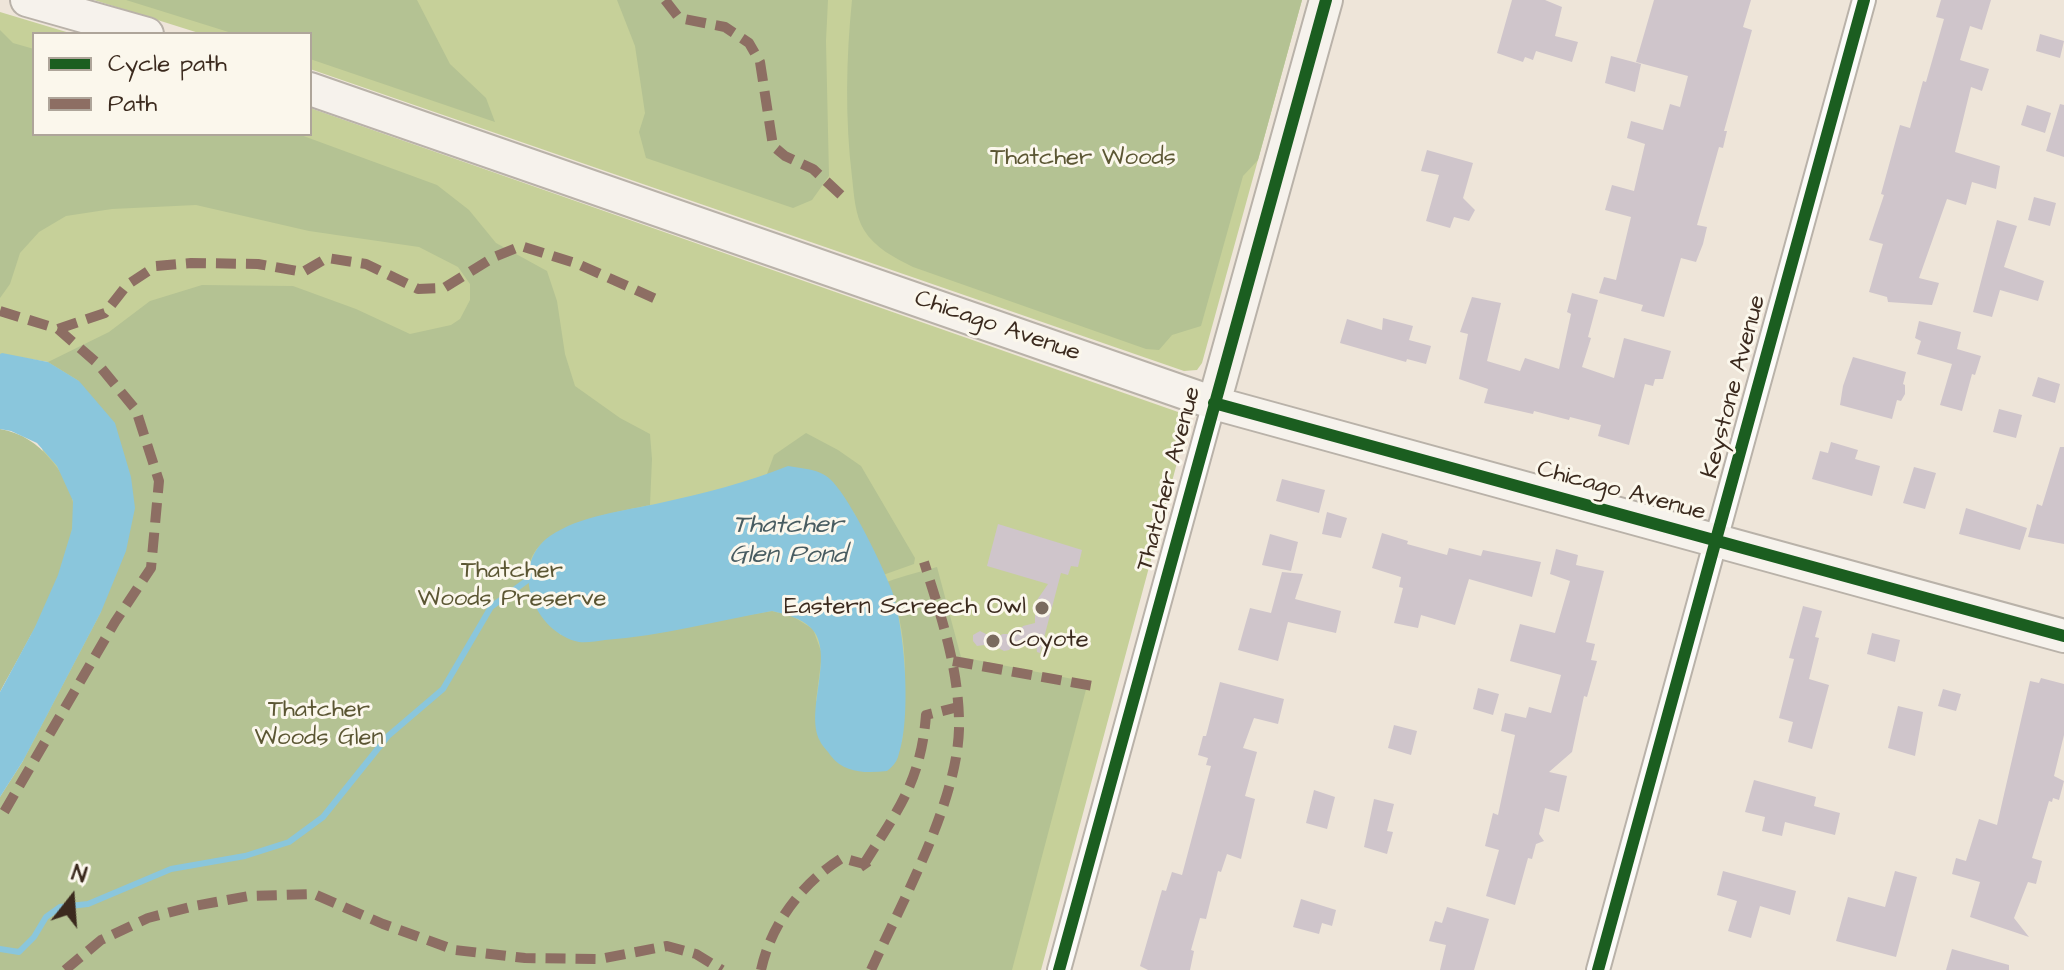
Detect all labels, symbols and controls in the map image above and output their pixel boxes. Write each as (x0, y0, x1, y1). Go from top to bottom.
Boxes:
legend (32, 32, 312, 136)
text: Cycle path (108, 47, 227, 81)
text: Path (108, 87, 157, 121)
park label: Thatcher Woods (990, 145, 1176, 173)
street label: Chicago Avenue (910, 285, 1084, 369)
street label: Keystone Avenue (1697, 292, 1773, 482)
street label: Thatcher Avenue (1132, 384, 1208, 574)
street label: Chicago Avenue (1534, 456, 1708, 528)
water label: Thatcher Glen Pond (729, 511, 847, 572)
park label: Thatcher Woods Preserve (418, 558, 606, 614)
place label: Eastern Screech Owl (784, 594, 1026, 622)
marker: Eastern Screech Owl (1033, 599, 1051, 617)
place label: Coyote (1009, 627, 1089, 655)
marker: Coyote (984, 632, 1002, 650)
park label: Thatcher Woods Glen (255, 697, 383, 753)
north arrow (32, 858, 112, 938)
text: N (68, 858, 90, 891)

